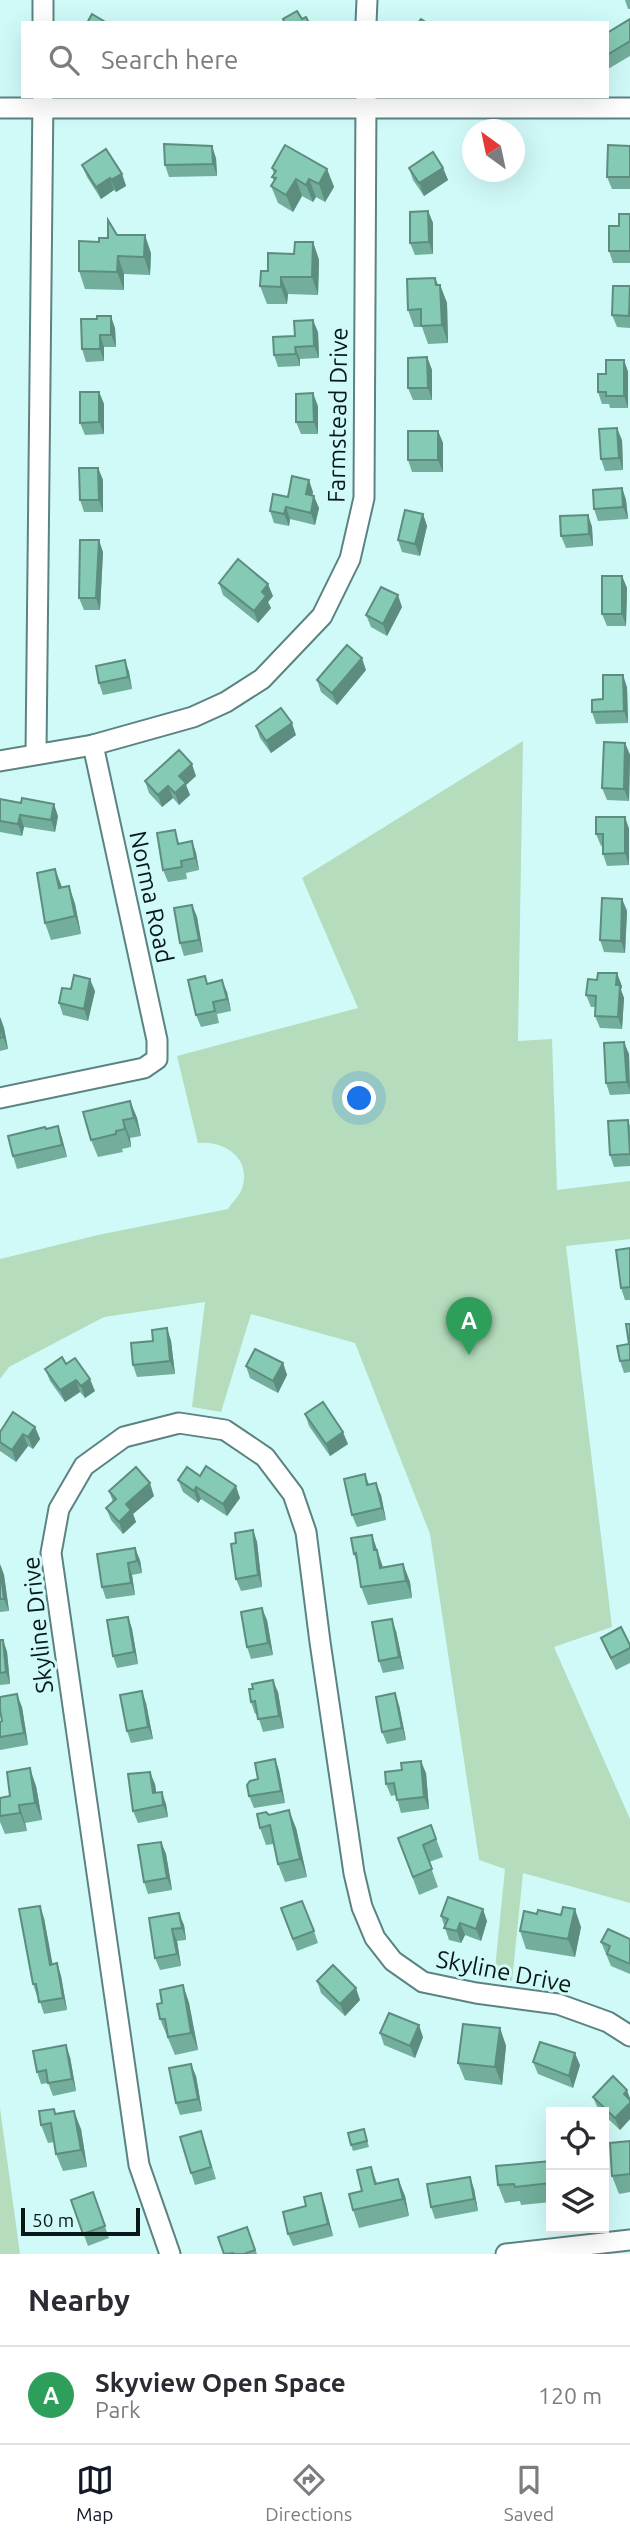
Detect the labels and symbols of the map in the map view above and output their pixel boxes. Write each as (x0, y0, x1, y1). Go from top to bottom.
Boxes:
north arrow (462, 119, 525, 182)
street label: Farmstead Drive (322, 327, 353, 503)
street label: Norma Road (124, 828, 179, 965)
your location (342, 1081, 376, 1115)
pin: A (446, 1297, 492, 1355)
street label: Skyline Drive (17, 1555, 58, 1695)
street label: Skyline Drive (434, 1945, 574, 1998)
scale bar (21, 2205, 140, 2237)

